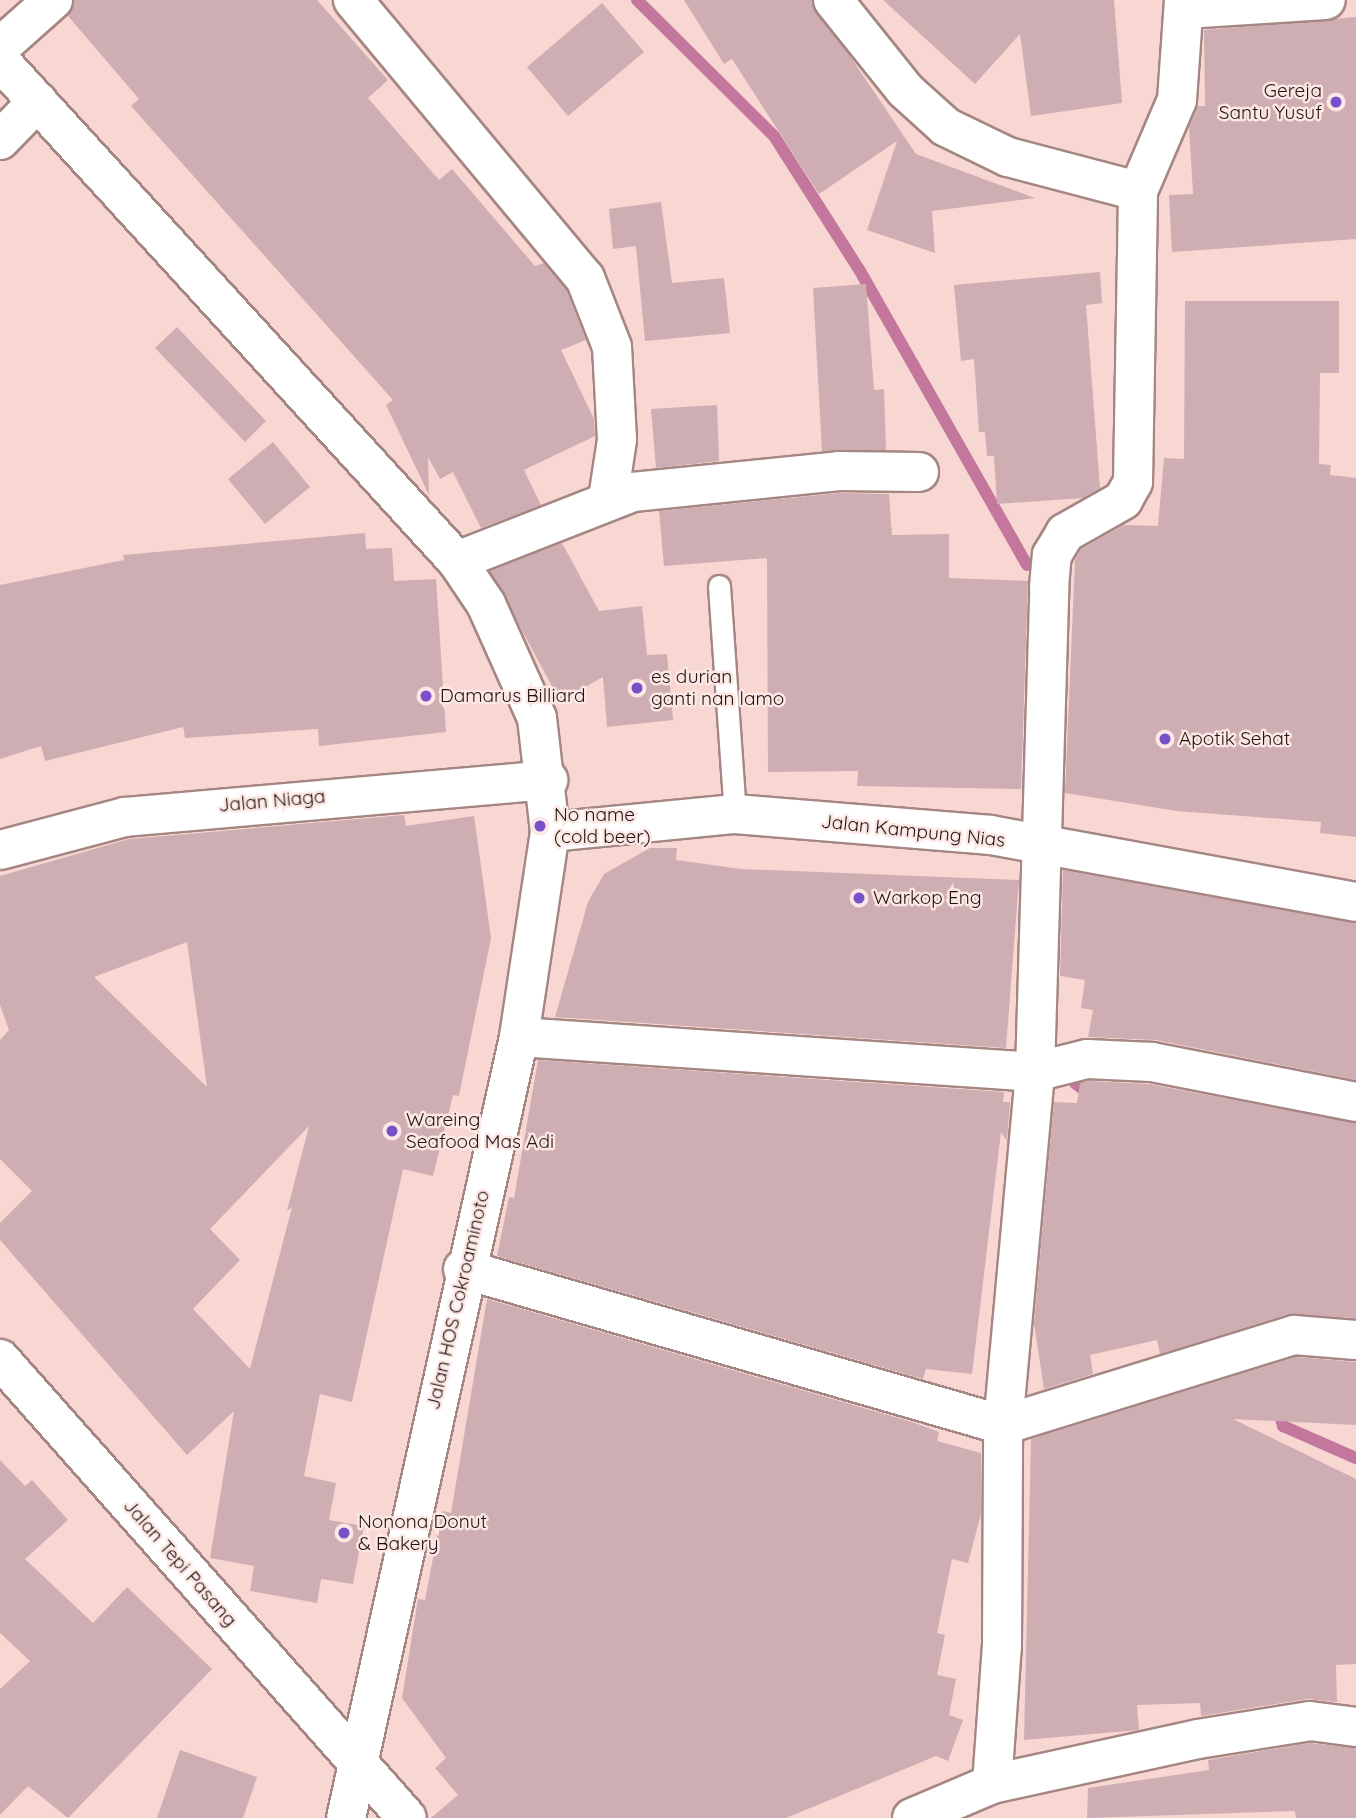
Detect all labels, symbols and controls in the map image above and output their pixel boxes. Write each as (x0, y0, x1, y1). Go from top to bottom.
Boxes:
place label: Gereja Santu Yusuf (1219, 80, 1322, 124)
marker: Gereja Santu Yusuf (1328, 94, 1344, 110)
place label: es durian ganti nan lamo (651, 666, 784, 710)
marker: es durian ganti nan lamo (629, 680, 645, 696)
place label: Damarus Billiard (440, 685, 585, 707)
marker: Damarus Billiard (418, 688, 434, 704)
place label: Apotik Sehat (1179, 728, 1290, 750)
marker: Apotik Sehat (1157, 731, 1173, 747)
street label: Jalan Niaga (218, 785, 326, 817)
place label: No name (cold beer) (554, 804, 651, 848)
street label: Jalan Kampung Nias (820, 810, 1006, 852)
marker: No name (cold beer) (532, 818, 548, 834)
place label: Warkop Eng (873, 887, 982, 909)
marker: Warkop Eng (851, 890, 867, 906)
place label: Wareing Seafood Mas Adi (406, 1109, 554, 1153)
marker: Wareing Seafood Mas Adi (384, 1123, 400, 1139)
street label: Jalan HOS Cokroaminoto (422, 1188, 494, 1412)
street label: Jalan Tepi Pasang (118, 1495, 242, 1631)
place label: Nonona Donut & Bakery (358, 1511, 487, 1555)
marker: Nonona Donut & Bakery (336, 1525, 352, 1541)

